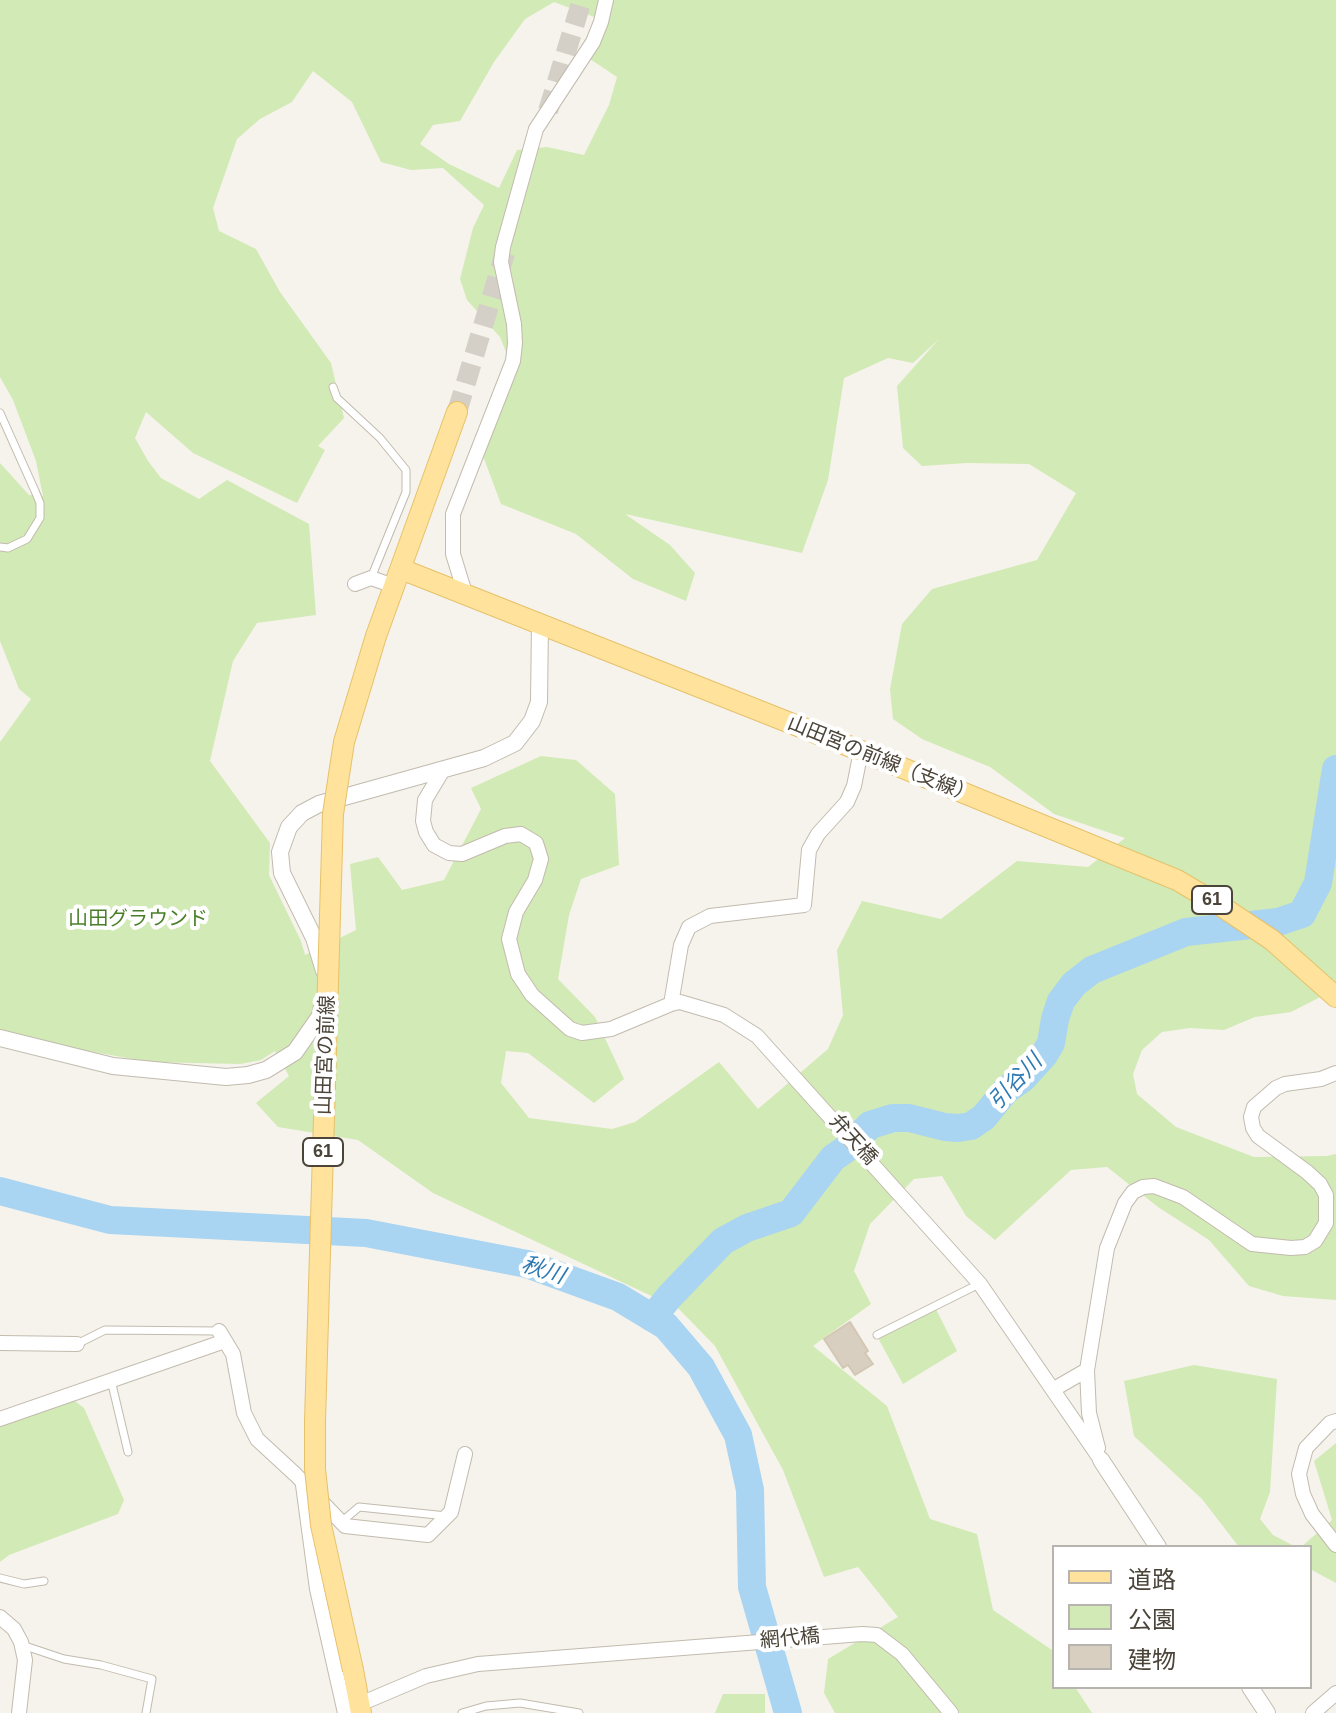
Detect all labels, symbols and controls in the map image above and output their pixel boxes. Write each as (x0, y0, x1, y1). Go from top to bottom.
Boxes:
street label: 山田宮の前線（支線） (784, 711, 978, 809)
road number: 61 (1192, 886, 1232, 914)
park label: 山田グラウンド (68, 907, 208, 931)
street label: 山田宮の前線 (312, 995, 340, 1115)
water label: 引谷川 (984, 1049, 1048, 1115)
street label: 弁天橋 (824, 1110, 882, 1170)
road number: 61 (303, 1138, 343, 1166)
water label: 秋川 (518, 1252, 568, 1290)
legend (1052, 1545, 1312, 1689)
text: 道路 (1128, 1566, 1176, 1593)
text: 公園 (1128, 1606, 1176, 1633)
street label: 網代橋 (759, 1624, 821, 1654)
text: 建物 (1128, 1646, 1176, 1673)

